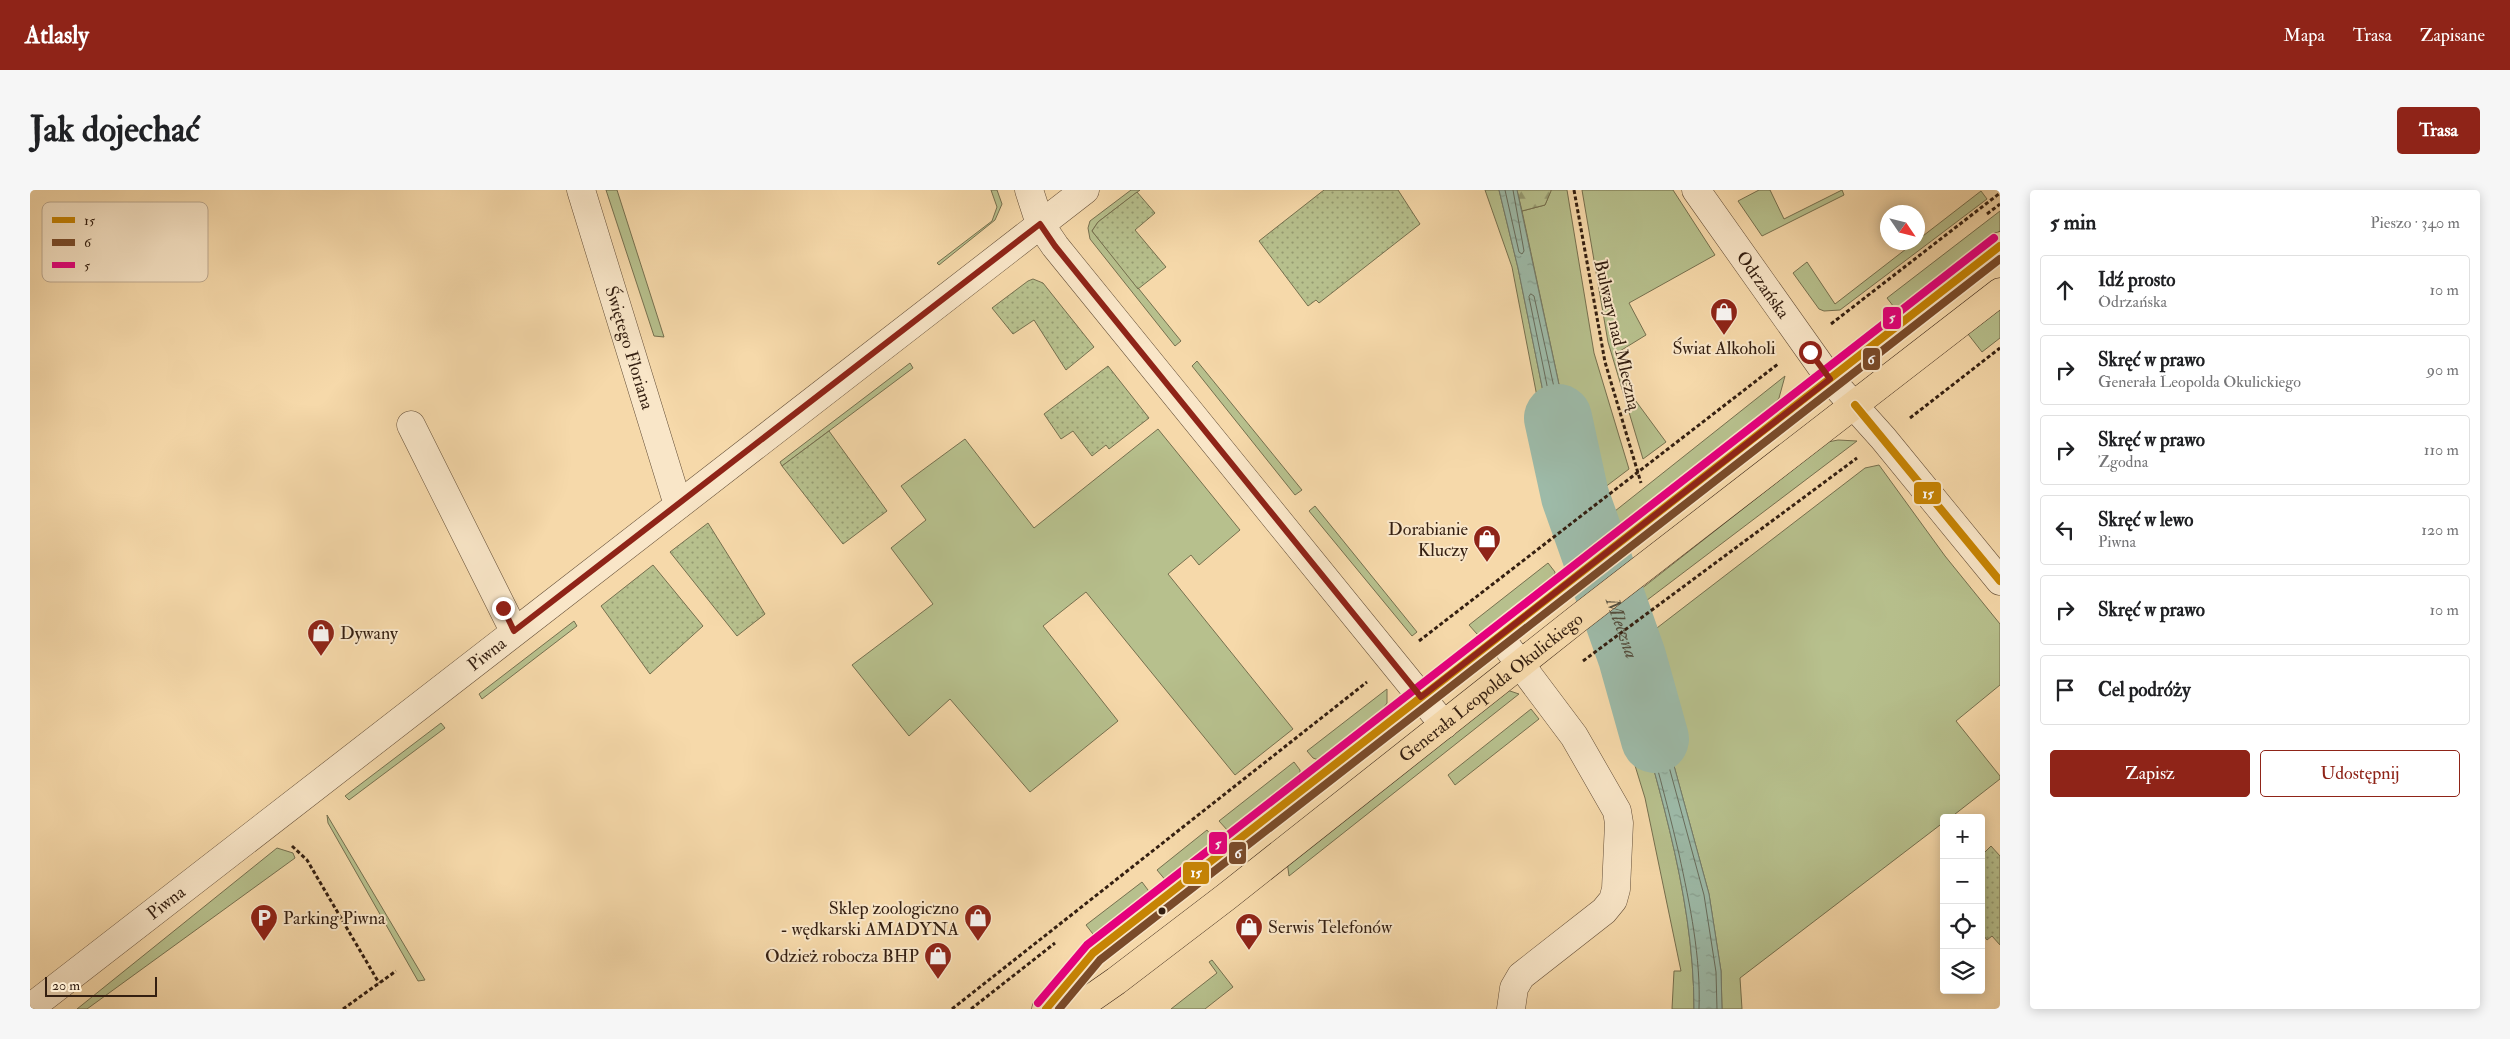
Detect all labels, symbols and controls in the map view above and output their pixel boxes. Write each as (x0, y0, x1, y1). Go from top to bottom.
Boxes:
text: Atlasly (25, 20, 89, 51)
text: Mapa (2284, 24, 2325, 47)
text: Trasa (2353, 24, 2392, 47)
text: Zapisane (2420, 24, 2485, 47)
button: Trasa (2397, 107, 2480, 154)
text: Jak dojechać (30, 108, 200, 152)
legend (42, 202, 208, 282)
north arrow (1880, 205, 1925, 250)
text: 5 min (2050, 209, 2096, 236)
text: 15 (84, 212, 96, 229)
text: Pieszo · 340 m (2370, 213, 2460, 233)
text: 6 (84, 234, 92, 251)
street label: Odrzańska (1731, 246, 1795, 323)
text: 5 (84, 257, 91, 274)
street label: Bulwary nad Mleczną (1588, 257, 1646, 414)
text: Idź prosto (2098, 268, 2175, 292)
icon: ahead (2051, 276, 2079, 304)
text: 10 m (2429, 280, 2459, 300)
street label: Świętego Floriana (600, 283, 660, 413)
text: Odrzańska (2098, 292, 2167, 312)
shop icon: Świat Alkoholi (1709, 297, 1739, 336)
line badge: 5 (1882, 306, 1902, 330)
text: 5 (1889, 309, 1896, 326)
place label: Świat Alkoholi (1672, 337, 1776, 360)
route start (1799, 341, 1822, 364)
line badge: 6 (1862, 347, 1881, 371)
text: Skręć w prawo (2098, 348, 2205, 372)
text: 6 (1867, 351, 1875, 368)
icon: right (2051, 356, 2079, 384)
text: 90 m (2427, 360, 2459, 380)
text: Generała Leopolda Okulickiego (2098, 372, 2301, 392)
text: Skręć w prawo (2098, 428, 2205, 452)
icon: right (2051, 436, 2079, 464)
text: 110 m (2424, 440, 2459, 460)
text: Zgodna (2098, 452, 2148, 472)
line badge: 15 (1913, 481, 1942, 505)
text: 15 (1922, 485, 1934, 502)
text: Skręć w lewo (2098, 508, 2193, 532)
icon: left (2051, 516, 2079, 544)
place label: Dorabianie Kluczy (1388, 518, 1469, 562)
text: 120 m (2421, 520, 2459, 540)
shop icon: Dorabianie Kluczy (1472, 524, 1502, 563)
text: Piwna (2098, 532, 2136, 552)
water label: Mleczna (1600, 594, 1644, 662)
icon: right (2051, 596, 2079, 624)
route end (492, 597, 515, 620)
text: Skręć w prawo (2098, 598, 2205, 622)
text: 10 m (2429, 600, 2459, 620)
street label: Generała Leopolda Okulickiego (1394, 607, 1588, 767)
shop icon: Dywany (306, 618, 336, 657)
place label: Dywany (340, 622, 399, 645)
street label: Piwna (463, 631, 511, 676)
icon: arrive (2051, 676, 2079, 704)
text: Cel podróży (2098, 678, 2191, 702)
button: Zapisz (2050, 750, 2250, 797)
button: Udostępnij (2260, 750, 2460, 797)
map controls (1940, 814, 1985, 994)
button: + (1940, 814, 1985, 859)
line badge: 5 (1208, 831, 1228, 855)
text: 5 (1215, 835, 1222, 852)
line badge: 6 (1228, 841, 1247, 865)
text: 6 (1234, 845, 1242, 862)
button: − (1940, 859, 1985, 904)
line badge: 15 (1182, 861, 1210, 885)
text: 15 (1190, 864, 1202, 881)
street label: Piwna (142, 880, 190, 925)
place label: Sklep zoologiczno - wędkarski AMADYNA (780, 897, 960, 941)
parking icon: Parking Piwna (249, 903, 279, 942)
shop icon: Sklep zoologiczno - wędkarski AMADYNA (963, 903, 993, 942)
button: locate (1940, 904, 1985, 949)
unlabelled marker (1157, 906, 1167, 916)
place label: Parking Piwna (283, 907, 386, 930)
shop icon: Serwis Telefonów (1234, 912, 1264, 951)
place label: Serwis Telefonów (1268, 916, 1393, 939)
shop icon: Odzież robocza BHP (923, 941, 953, 980)
place label: Odzież robocza BHP (765, 945, 919, 968)
button: layers (1940, 949, 1985, 994)
scale bar (45, 974, 158, 997)
text: 20 m (52, 977, 80, 994)

